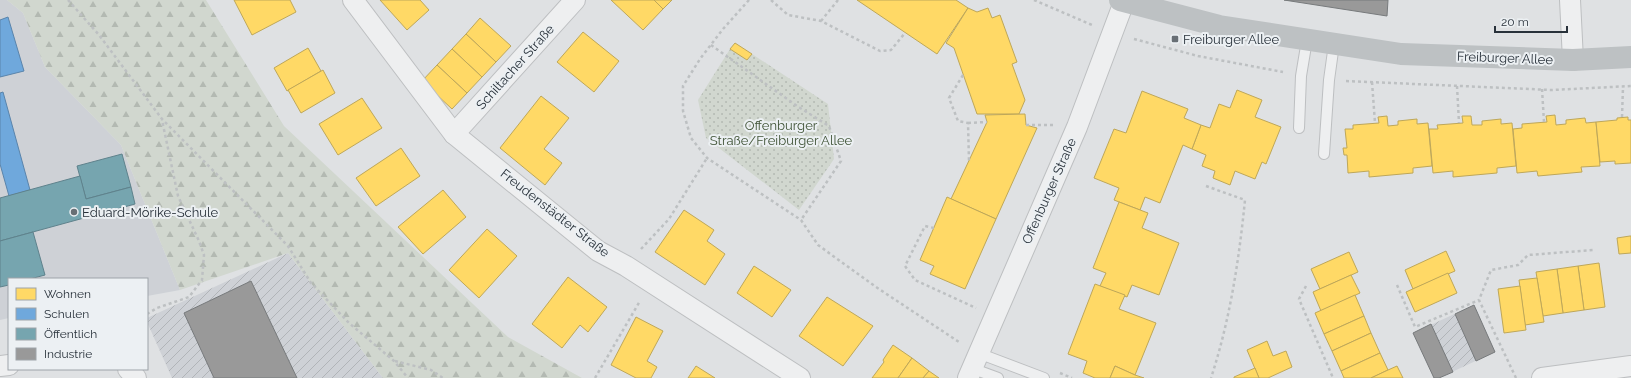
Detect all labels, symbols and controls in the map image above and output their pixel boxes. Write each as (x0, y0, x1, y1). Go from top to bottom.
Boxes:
scale bar (1495, 8, 1567, 34)
text: 20 m (1501, 15, 1529, 29)
street label: Schiltacher Straße (473, 21, 557, 112)
place label: Freiburger Allee (1183, 32, 1279, 47)
marker: Freiburger Allee (1170, 34, 1180, 44)
street label: Freiburger Allee (1457, 49, 1554, 67)
park label: Offenburger Straße/Freiburger Allee (710, 118, 853, 148)
street label: Offenburger Straße (1019, 135, 1079, 246)
street label: Freudenstädter Straße (498, 166, 613, 260)
place label: Eduard-Mörike-Schule (82, 205, 219, 220)
marker: Eduard-Mörike-Schule (69, 207, 79, 217)
legend (8, 278, 148, 370)
text: Wohnen (44, 287, 91, 301)
text: Schulen (44, 307, 89, 321)
text: Öffentlich (44, 327, 97, 341)
text: Industrie (44, 347, 92, 361)

